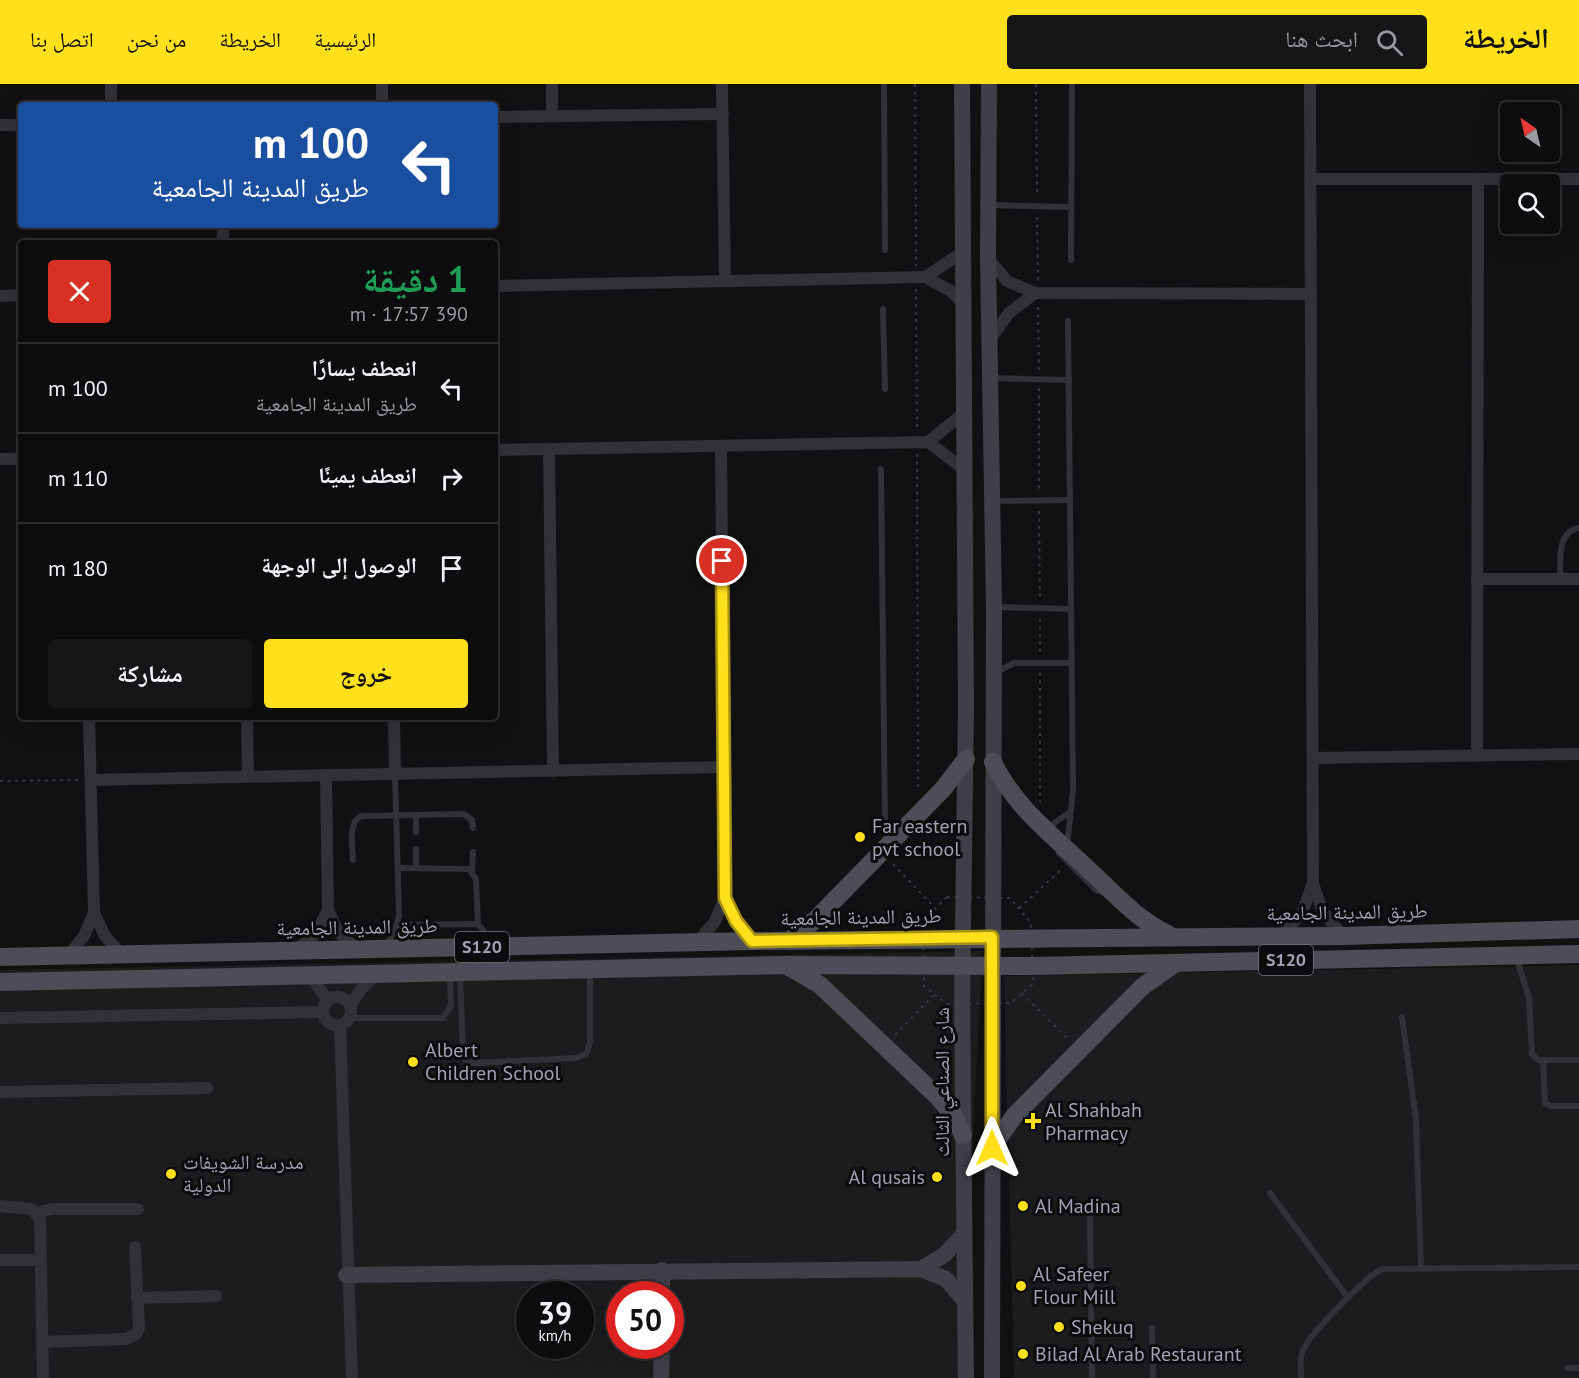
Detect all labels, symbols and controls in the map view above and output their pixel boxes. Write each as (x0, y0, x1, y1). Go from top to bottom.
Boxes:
search box (1007, 15, 1427, 69)
text: الخريطة (1463, 19, 1549, 56)
text: ابحث هنا (1285, 25, 1358, 53)
text: اتصل بنا (30, 26, 94, 53)
text: من نحن (127, 26, 186, 53)
text: الخريطة (219, 26, 281, 53)
text: الرئيسية (314, 26, 376, 53)
icon: search (1373, 26, 1406, 59)
north arrow (1500, 102, 1560, 162)
map controls (1500, 102, 1560, 234)
text: 100 m (253, 115, 369, 170)
icon: left (390, 126, 468, 204)
text: طريق المدينة الجامعية (151, 170, 369, 204)
button: search (1500, 174, 1560, 234)
text: 1 دقيقة (363, 255, 468, 302)
button: close (48, 260, 111, 323)
text: 390 m · 17:57 (350, 301, 468, 327)
text: انعطف يسارًا (312, 354, 417, 382)
icon: left (435, 372, 468, 405)
text: 100 m (48, 374, 108, 402)
text: طريق المدينة الجامعية (256, 391, 417, 417)
text: انعطف يمينًا (318, 461, 417, 489)
icon: right (435, 462, 468, 495)
text: 110 m (48, 464, 108, 492)
pin (696, 535, 747, 586)
icon: arrive (705, 544, 738, 577)
text: الوصول إلى الوجهة (261, 551, 417, 579)
icon: arrive (435, 552, 468, 585)
text: 180 m (48, 554, 108, 582)
button: مشاركة (48, 639, 252, 708)
button: خروج (264, 639, 468, 708)
place label: Far eastern pvt school (872, 813, 967, 862)
marker: Far eastern pvt school (853, 830, 867, 844)
street label: طريق المدينة الجامعية (1266, 898, 1428, 926)
street label: طريق المدينة الجامعية (780, 903, 942, 931)
street label: طريق المدينة الجامعية (276, 913, 438, 941)
road number: S120 (455, 932, 509, 962)
road number: S120 (1259, 945, 1313, 975)
street label: شارع الصناعي الثالث (929, 1007, 958, 1157)
place label: Albert Children School (425, 1037, 561, 1086)
marker: Albert Children School (406, 1055, 420, 1069)
place label: Al Shahbah Pharmacy (1045, 1097, 1142, 1146)
marker: Al Shahbah Pharmacy (1026, 1114, 1040, 1128)
position arrow (960, 1116, 1024, 1180)
place label: مدرسة الشويفات الدولية (183, 1149, 304, 1198)
place label: Al qusais (848, 1164, 925, 1190)
marker: مدرسة الشويفات الدولية (164, 1167, 178, 1181)
marker: Al qusais (930, 1170, 944, 1184)
place label: Al Madina (1035, 1193, 1121, 1219)
marker: Al Madina (1016, 1199, 1030, 1213)
place label: Al Safeer Flour Mill (1033, 1261, 1116, 1310)
marker: Al Safeer Flour Mill (1014, 1279, 1028, 1293)
speed limit sign: 50 (606, 1281, 684, 1359)
text: 39 (538, 1293, 572, 1332)
place label: Shekuq (1071, 1314, 1134, 1340)
marker: Shekuq (1052, 1320, 1066, 1334)
text: km/h (539, 1326, 571, 1345)
place label: Bilad Al Arab Restaurant (1035, 1341, 1242, 1367)
marker: Bilad Al Arab Restaurant (1016, 1347, 1030, 1361)

